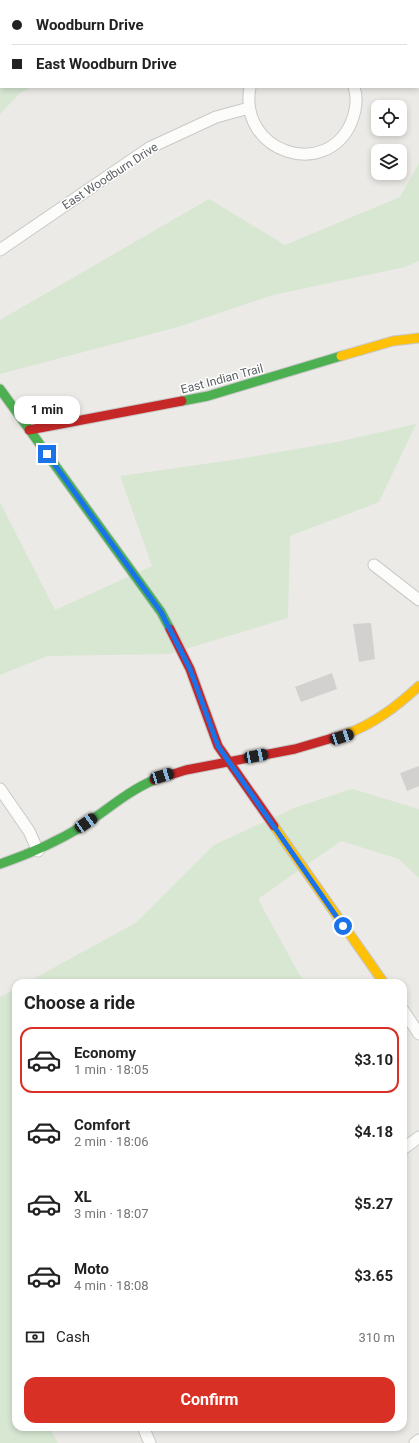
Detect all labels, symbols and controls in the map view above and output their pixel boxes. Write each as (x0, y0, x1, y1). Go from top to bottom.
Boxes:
text: Woodburn Drive (36, 16, 144, 34)
text: East Woodburn Drive (36, 55, 177, 73)
map controls (371, 100, 407, 180)
button: locate (371, 100, 407, 136)
street label: East Woodburn Drive (59, 140, 161, 212)
button: layers (371, 144, 407, 180)
street label: East Indian Trail (179, 361, 265, 397)
callout: 1 min (14, 396, 80, 424)
text: 1 min (31, 402, 63, 417)
route end (38, 445, 56, 463)
car (329, 728, 355, 746)
car (243, 748, 269, 764)
car (149, 767, 175, 785)
car (73, 811, 99, 835)
route start (334, 917, 352, 935)
text: Choose a ride (24, 992, 135, 1013)
icon: car (26, 1042, 62, 1078)
text: Economy (74, 1044, 136, 1062)
text: $3.10 (354, 1051, 393, 1069)
text: 1 min · 18:05 (74, 1062, 149, 1077)
icon: car (26, 1114, 62, 1150)
text: Comfort (74, 1116, 130, 1134)
text: $4.18 (354, 1123, 393, 1141)
text: 2 min · 18:06 (74, 1134, 149, 1149)
icon: car (26, 1186, 62, 1222)
text: XL (74, 1188, 92, 1206)
text: $5.27 (354, 1195, 393, 1213)
text: 3 min · 18:07 (74, 1206, 149, 1221)
icon: car (26, 1258, 62, 1294)
text: Moto (74, 1260, 109, 1278)
text: $3.65 (354, 1267, 393, 1285)
text: 4 min · 18:08 (74, 1278, 149, 1293)
icon: cash (24, 1326, 46, 1348)
text: Cash (56, 1328, 90, 1346)
text: 310 m (358, 1330, 395, 1345)
button: Confirm (24, 1377, 395, 1423)

